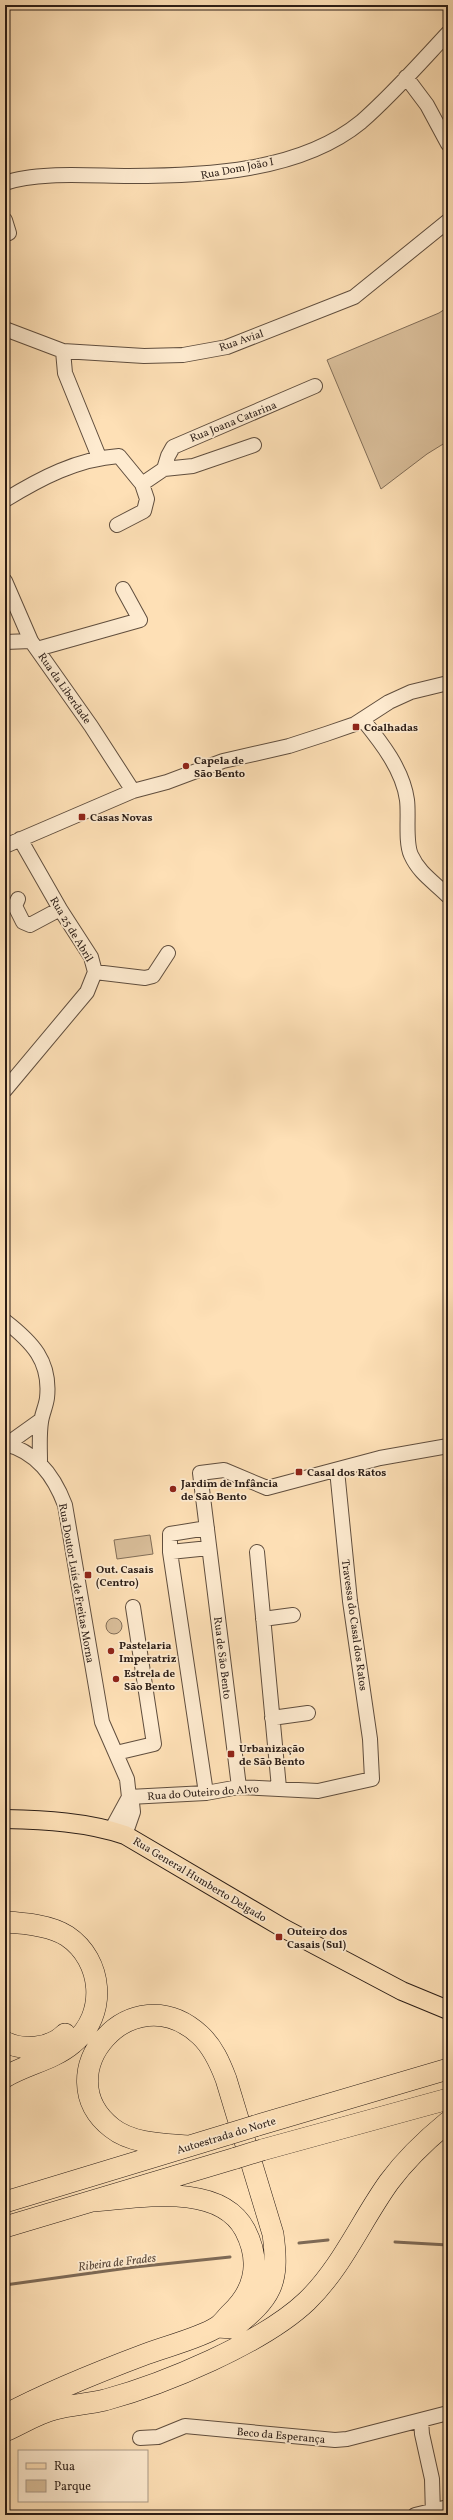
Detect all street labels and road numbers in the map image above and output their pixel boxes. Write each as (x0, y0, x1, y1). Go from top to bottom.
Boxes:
street label: Rua Dom João I (199, 155, 275, 184)
street label: Rua Avial (217, 327, 266, 356)
street label: Rua Joana Catarina (188, 398, 280, 447)
street label: Rua da Liberdade (34, 650, 94, 727)
street label: Rua 25 de Abril (45, 894, 96, 965)
street label: Rua Doutor Luís de Freitas Morna (54, 1502, 97, 1665)
street label: Travessa do Casal dos Ratos (337, 1559, 370, 1692)
street label: Rua de São Bento (209, 1616, 234, 1700)
street label: Rua do Outeiro do Alvo (147, 1782, 259, 1805)
street label: Rua General Humberto Delgado (130, 1834, 269, 1926)
street label: Autoestrada do Norte (175, 2114, 278, 2159)
street label: Beco da Esperança (236, 2425, 326, 2448)

